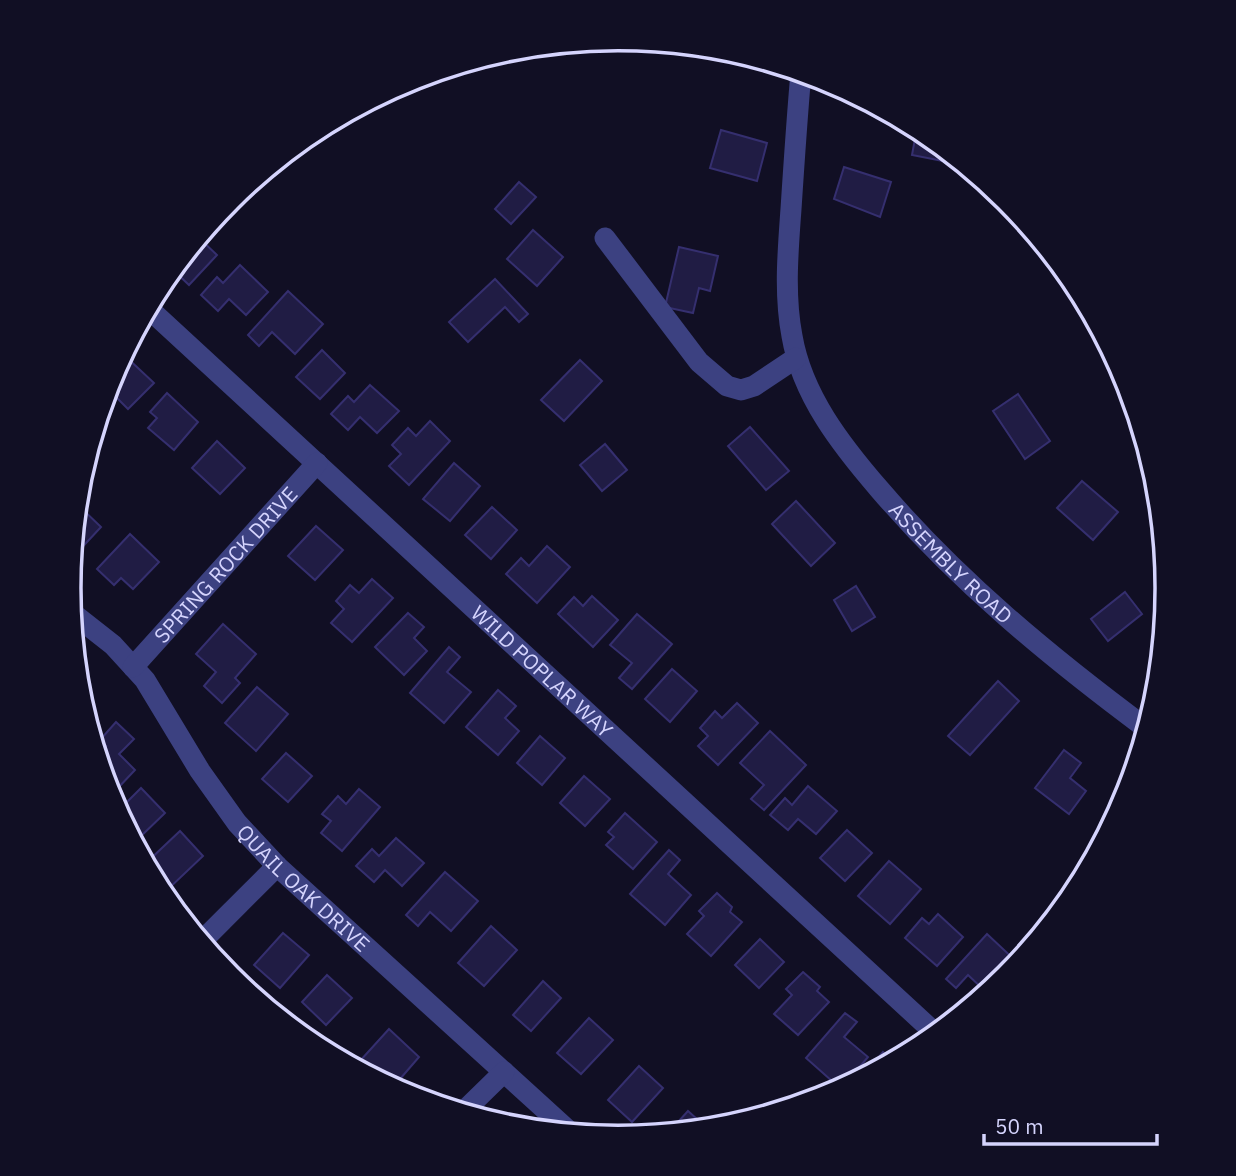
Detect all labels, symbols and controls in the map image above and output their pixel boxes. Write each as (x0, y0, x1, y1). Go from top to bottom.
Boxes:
street label: SPRING ROCK DRIVE (147, 480, 303, 649)
street label: ASSEMBLY ROAD (883, 496, 1018, 630)
street label: WILD POPLAR WAY (465, 599, 619, 744)
street label: QUAIL OAK DRIVE (231, 818, 376, 958)
scale bar (984, 1102, 1157, 1146)
text: 50 m (995, 1112, 1044, 1140)

